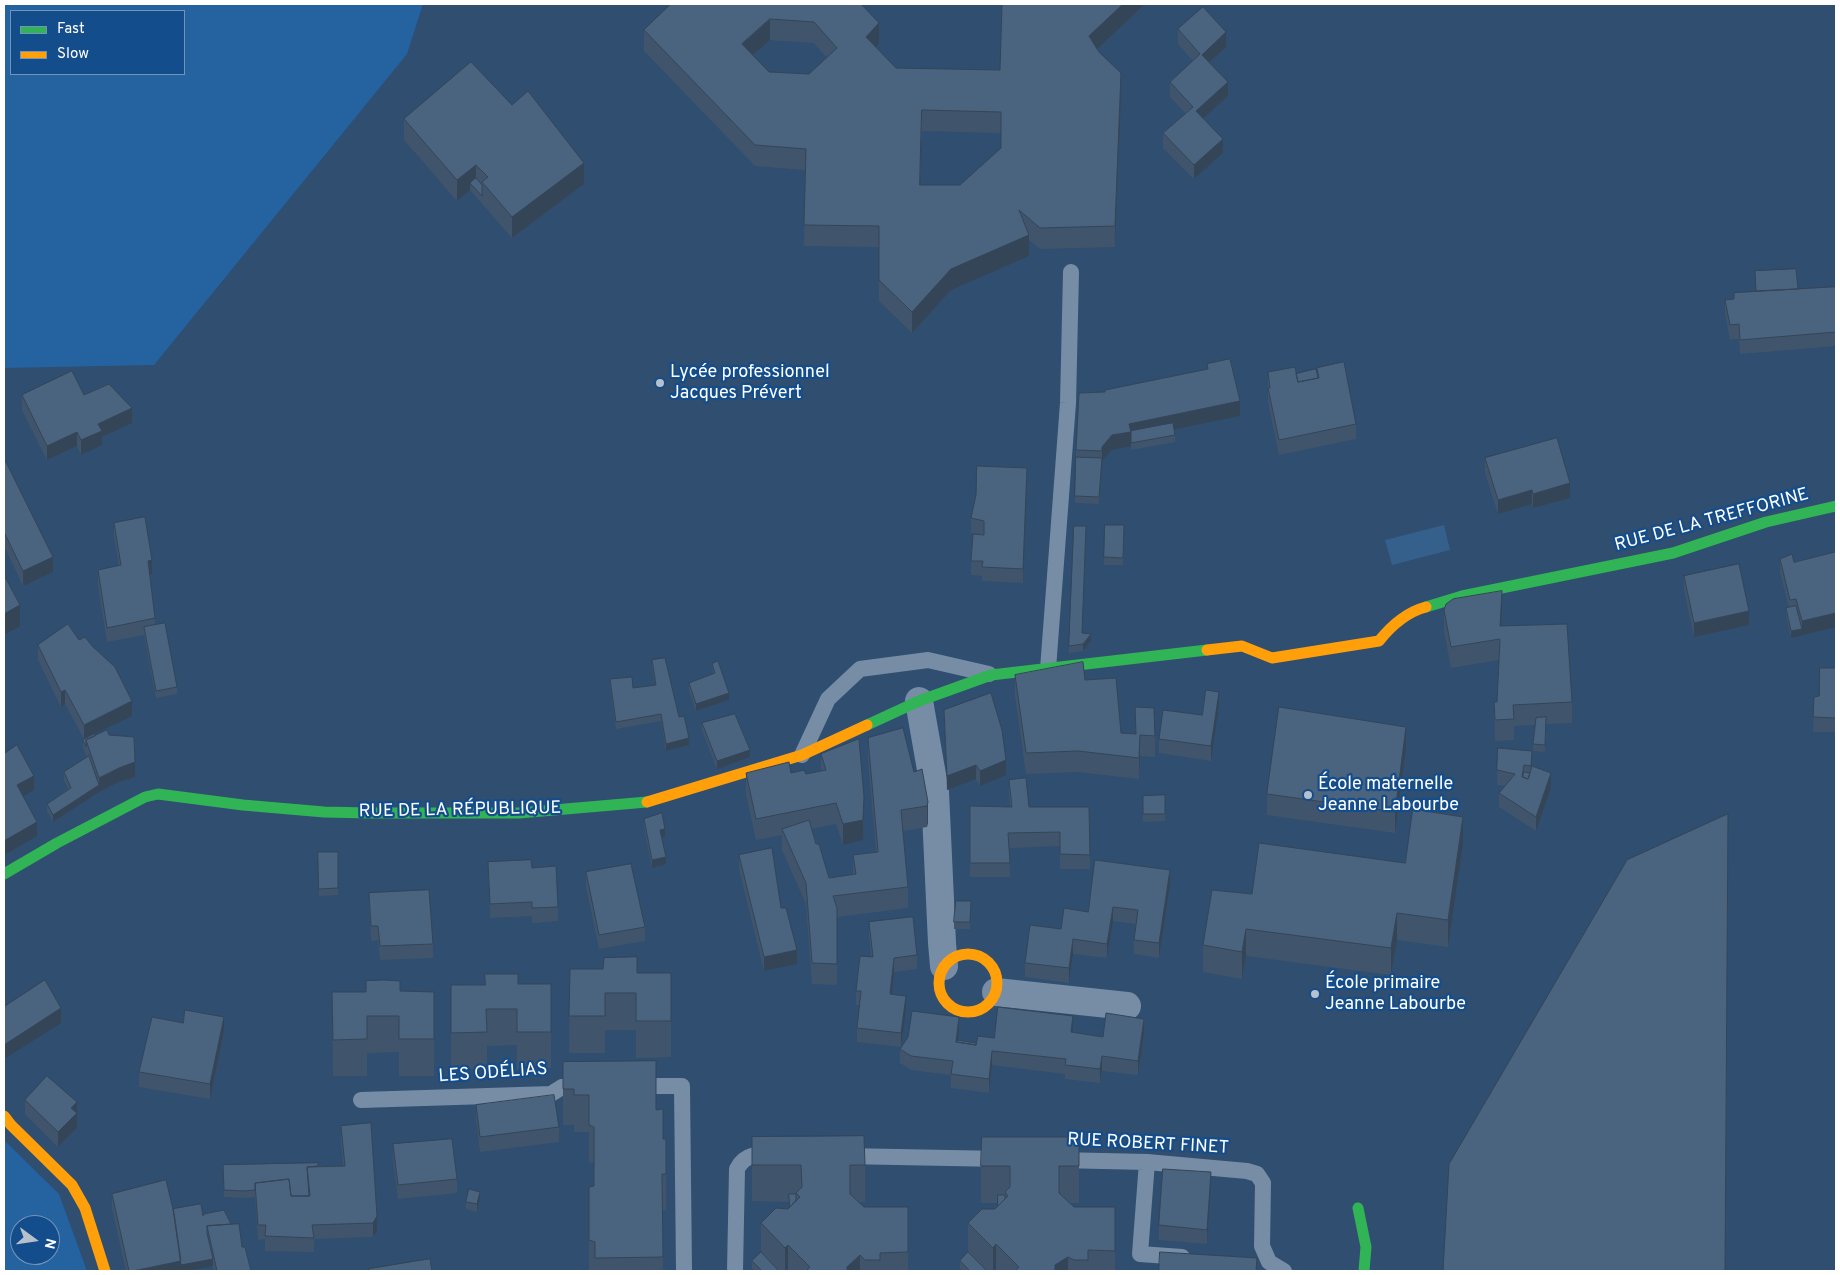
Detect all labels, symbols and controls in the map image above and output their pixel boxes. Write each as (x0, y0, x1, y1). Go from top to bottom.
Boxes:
legend (10, 10, 185, 75)
text: Fast (57, 20, 85, 39)
text: Slow (57, 45, 89, 64)
place label: Lycée professionnel Jacques Prévert (670, 362, 830, 404)
marker: Lycée professionnel Jacques Prévert (654, 377, 666, 389)
street label: RUE DE LA TREFFORINE (1613, 485, 1811, 557)
place label: École maternelle Jeanne Labourbe (1318, 774, 1459, 816)
marker: École maternelle Jeanne Labourbe (1302, 789, 1314, 801)
street label: RUE DE LA RÉPUBLIQUE (358, 798, 562, 824)
place label: École primaire Jeanne Labourbe (1325, 973, 1466, 1016)
marker: École primaire Jeanne Labourbe (1309, 988, 1321, 1000)
street label: LES ODÉLIAS (438, 1059, 548, 1089)
street label: RUE ROBERT FINET (1067, 1130, 1229, 1160)
north arrow (10, 1215, 60, 1265)
text: N (40, 1237, 59, 1250)

